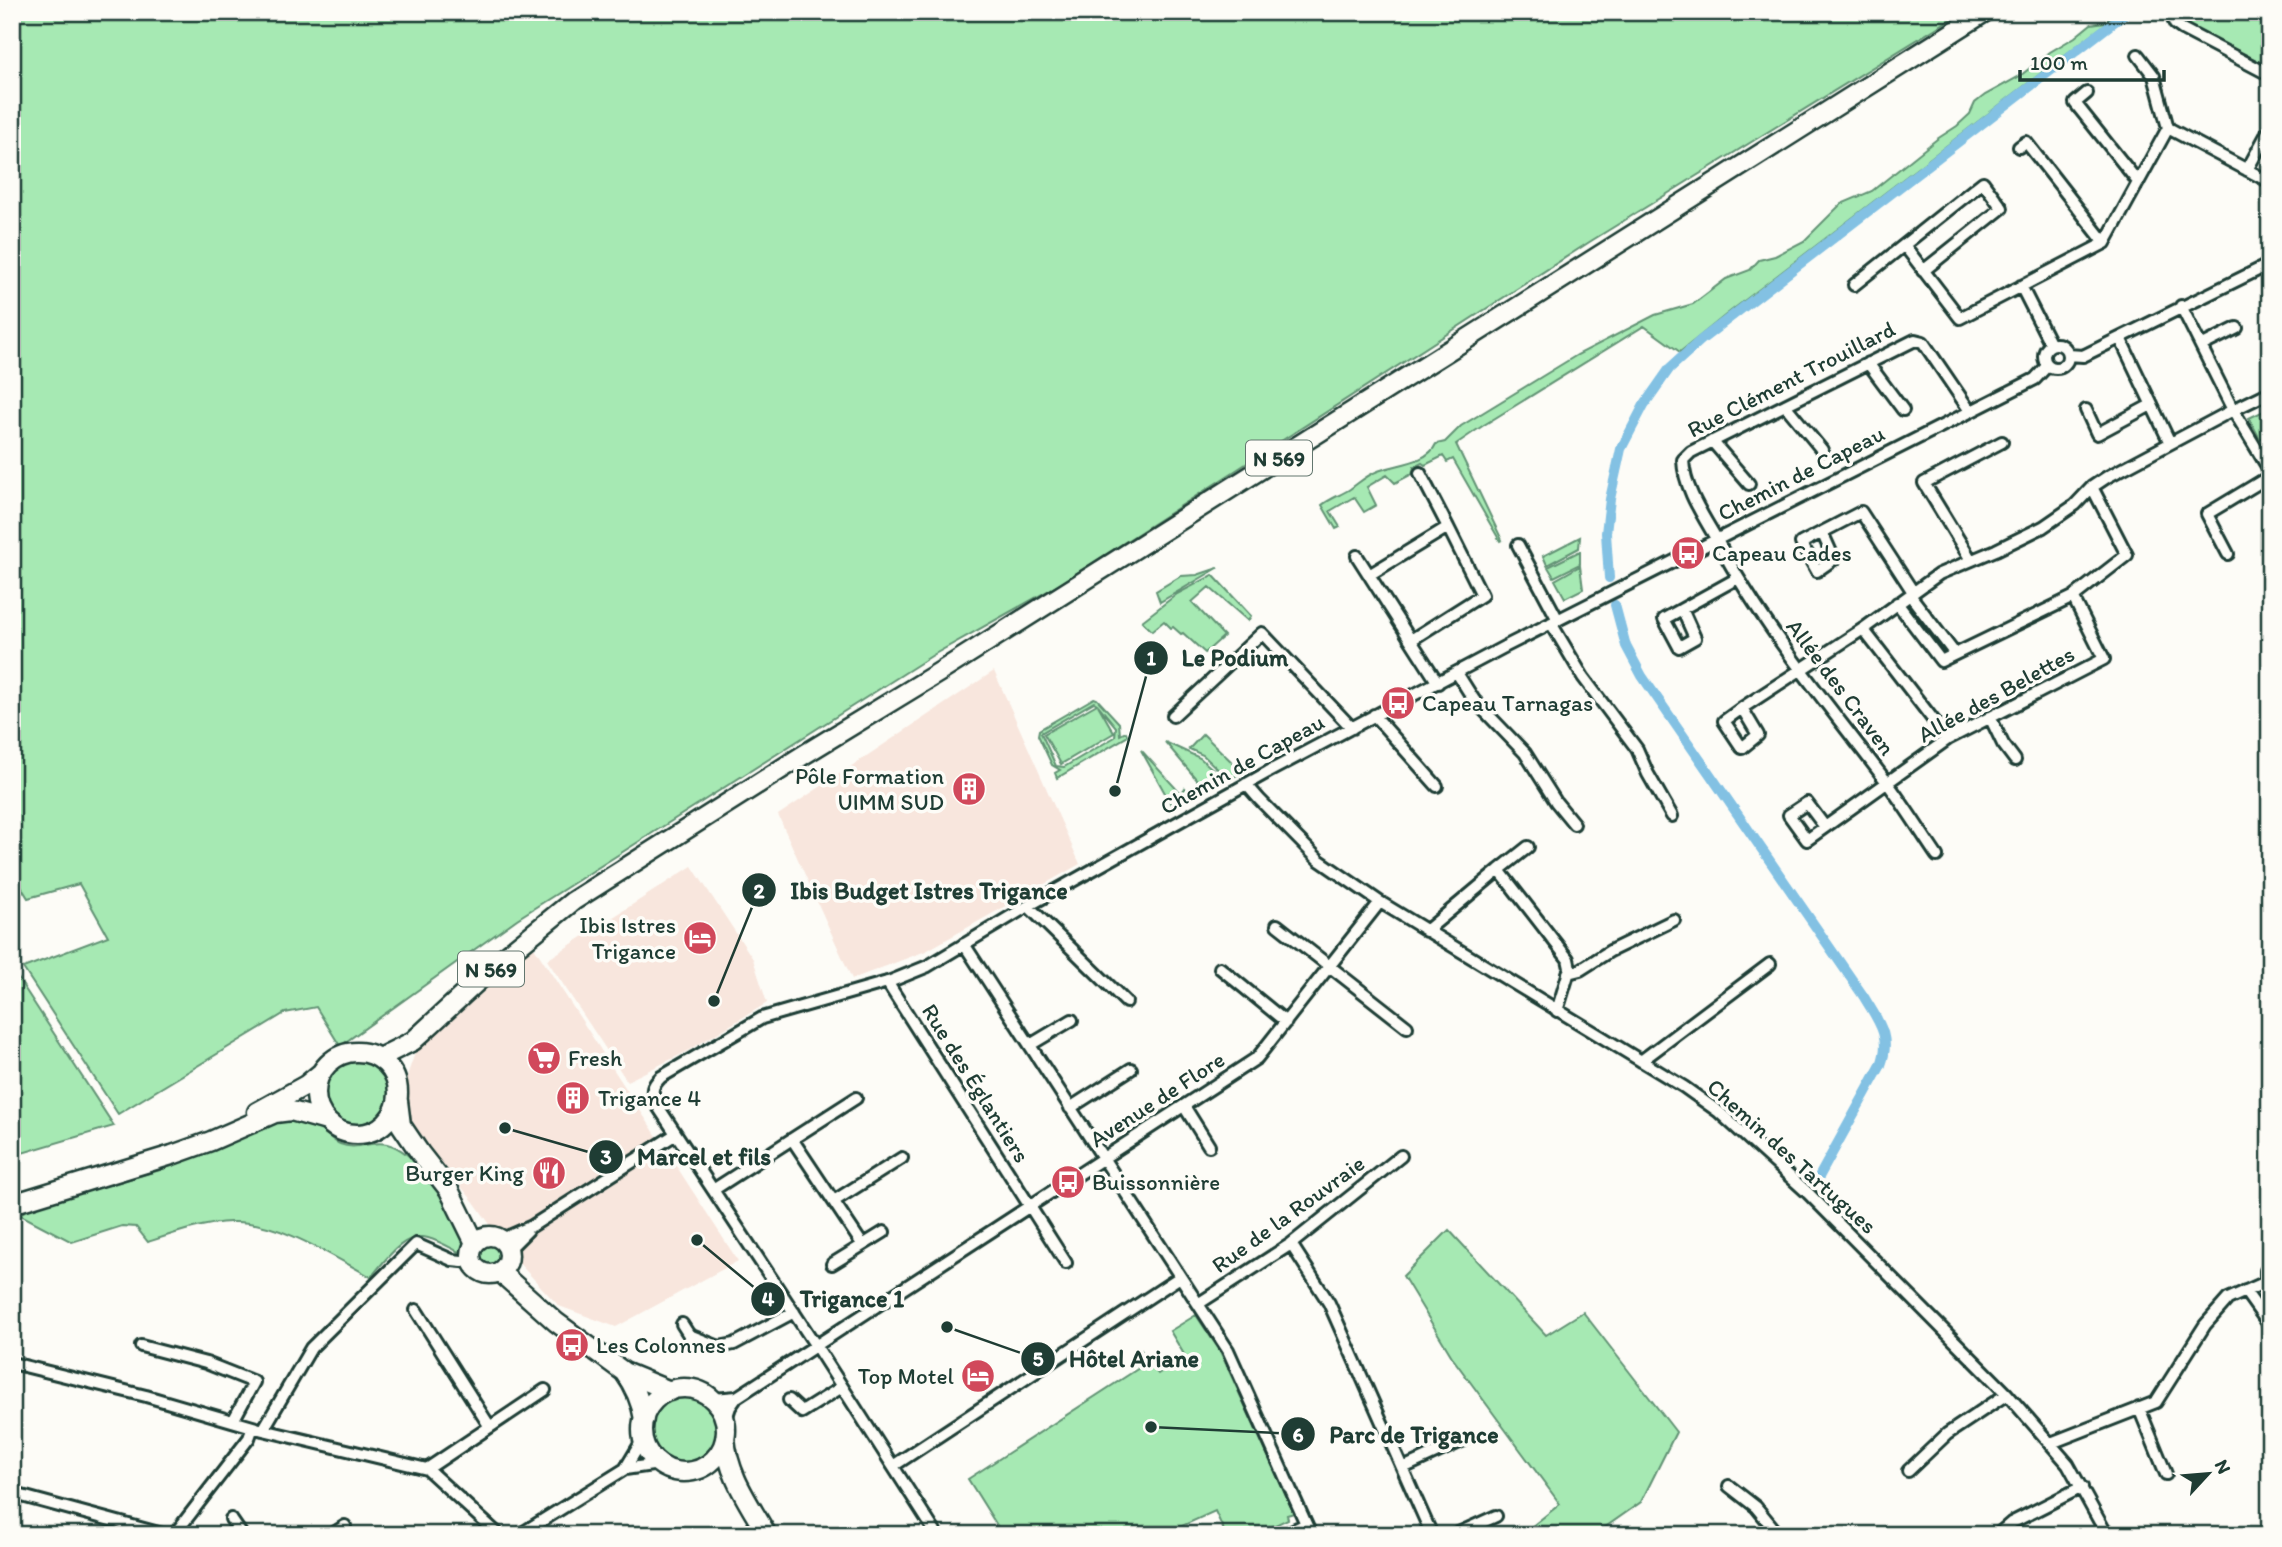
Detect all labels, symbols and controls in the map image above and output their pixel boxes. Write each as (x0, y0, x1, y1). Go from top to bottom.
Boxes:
scale bar (2020, 38, 2163, 82)
text: 100 m (2030, 50, 2088, 75)
street label: Rue Clément Trouillard (1682, 314, 1900, 444)
street label: Chemin de Capeau (1713, 419, 1889, 527)
road number: N 569 (1246, 440, 1312, 476)
bus stop icon: Capeau Cades (1669, 534, 1707, 572)
place label: Capeau Cades (1712, 539, 1852, 567)
street label: Allée des Craven (1781, 613, 1901, 761)
callout: Le Podium (1133, 635, 1303, 680)
street label: Allée des Belettes (1913, 639, 2079, 749)
text: Le Podium (1182, 643, 1289, 672)
text: 1 (1146, 645, 1156, 670)
bus stop icon: Capeau Tarnagas (1379, 684, 1417, 722)
place label: Capeau Tarnagas (1422, 689, 1593, 717)
street label: Chemin de Capeau (1155, 707, 1329, 821)
place label: Pôle Formation UIMM SUD (795, 762, 944, 816)
building icon: Pôle Formation UIMM SUD (950, 770, 988, 808)
callout: Ibis Budget Istres Trigance (741, 868, 1081, 913)
text: Ibis Budget Istres Trigance (790, 876, 1068, 906)
text: 2 (753, 878, 765, 903)
place label: Ibis Istres Trigance (579, 911, 676, 965)
hotel icon: Ibis Istres Trigance (681, 919, 719, 957)
road number: N 569 (458, 951, 524, 986)
street label: Rue des Églantiers (916, 998, 1036, 1168)
supermarket icon: Fresh (525, 1039, 563, 1077)
place label: Fresh (568, 1044, 622, 1072)
street label: Avenue de Flore (1084, 1045, 1230, 1153)
street label: Chemin des Tartugues (1701, 1072, 1883, 1240)
building icon: Trigance 4 (554, 1079, 592, 1117)
place label: Trigance 4 (598, 1084, 701, 1112)
callout: Marcel et fils (588, 1134, 785, 1179)
text: Marcel et fils (637, 1142, 771, 1171)
text: 3 (600, 1144, 612, 1169)
street label: Rue de la Rouvraie (1206, 1149, 1370, 1279)
restaurant icon: Burger King (530, 1154, 568, 1192)
place label: Burger King (405, 1159, 524, 1187)
bus stop icon: Buissonnière (1049, 1163, 1087, 1201)
place label: Buissonnière (1092, 1168, 1220, 1196)
callout: Trigance 1 (750, 1276, 918, 1321)
text: Trigance 1 (799, 1284, 905, 1314)
text: 4 (762, 1286, 775, 1311)
bus stop icon: Les Colonnes (553, 1326, 591, 1364)
place label: Les Colonnes (596, 1331, 726, 1359)
callout: Hôtel Ariane (1020, 1336, 1212, 1381)
text: Hôtel Ariane (1069, 1344, 1199, 1373)
text: 5 (1032, 1346, 1044, 1371)
hotel icon: Top Motel (959, 1357, 997, 1395)
place label: Top Motel (858, 1362, 954, 1390)
callout: Parc de Trigance (1281, 1412, 1513, 1457)
text: Parc de Trigance (1329, 1420, 1499, 1450)
text: 6 (1292, 1422, 1304, 1447)
north arrow (2174, 1438, 2244, 1508)
text: N (2210, 1456, 2236, 1478)

